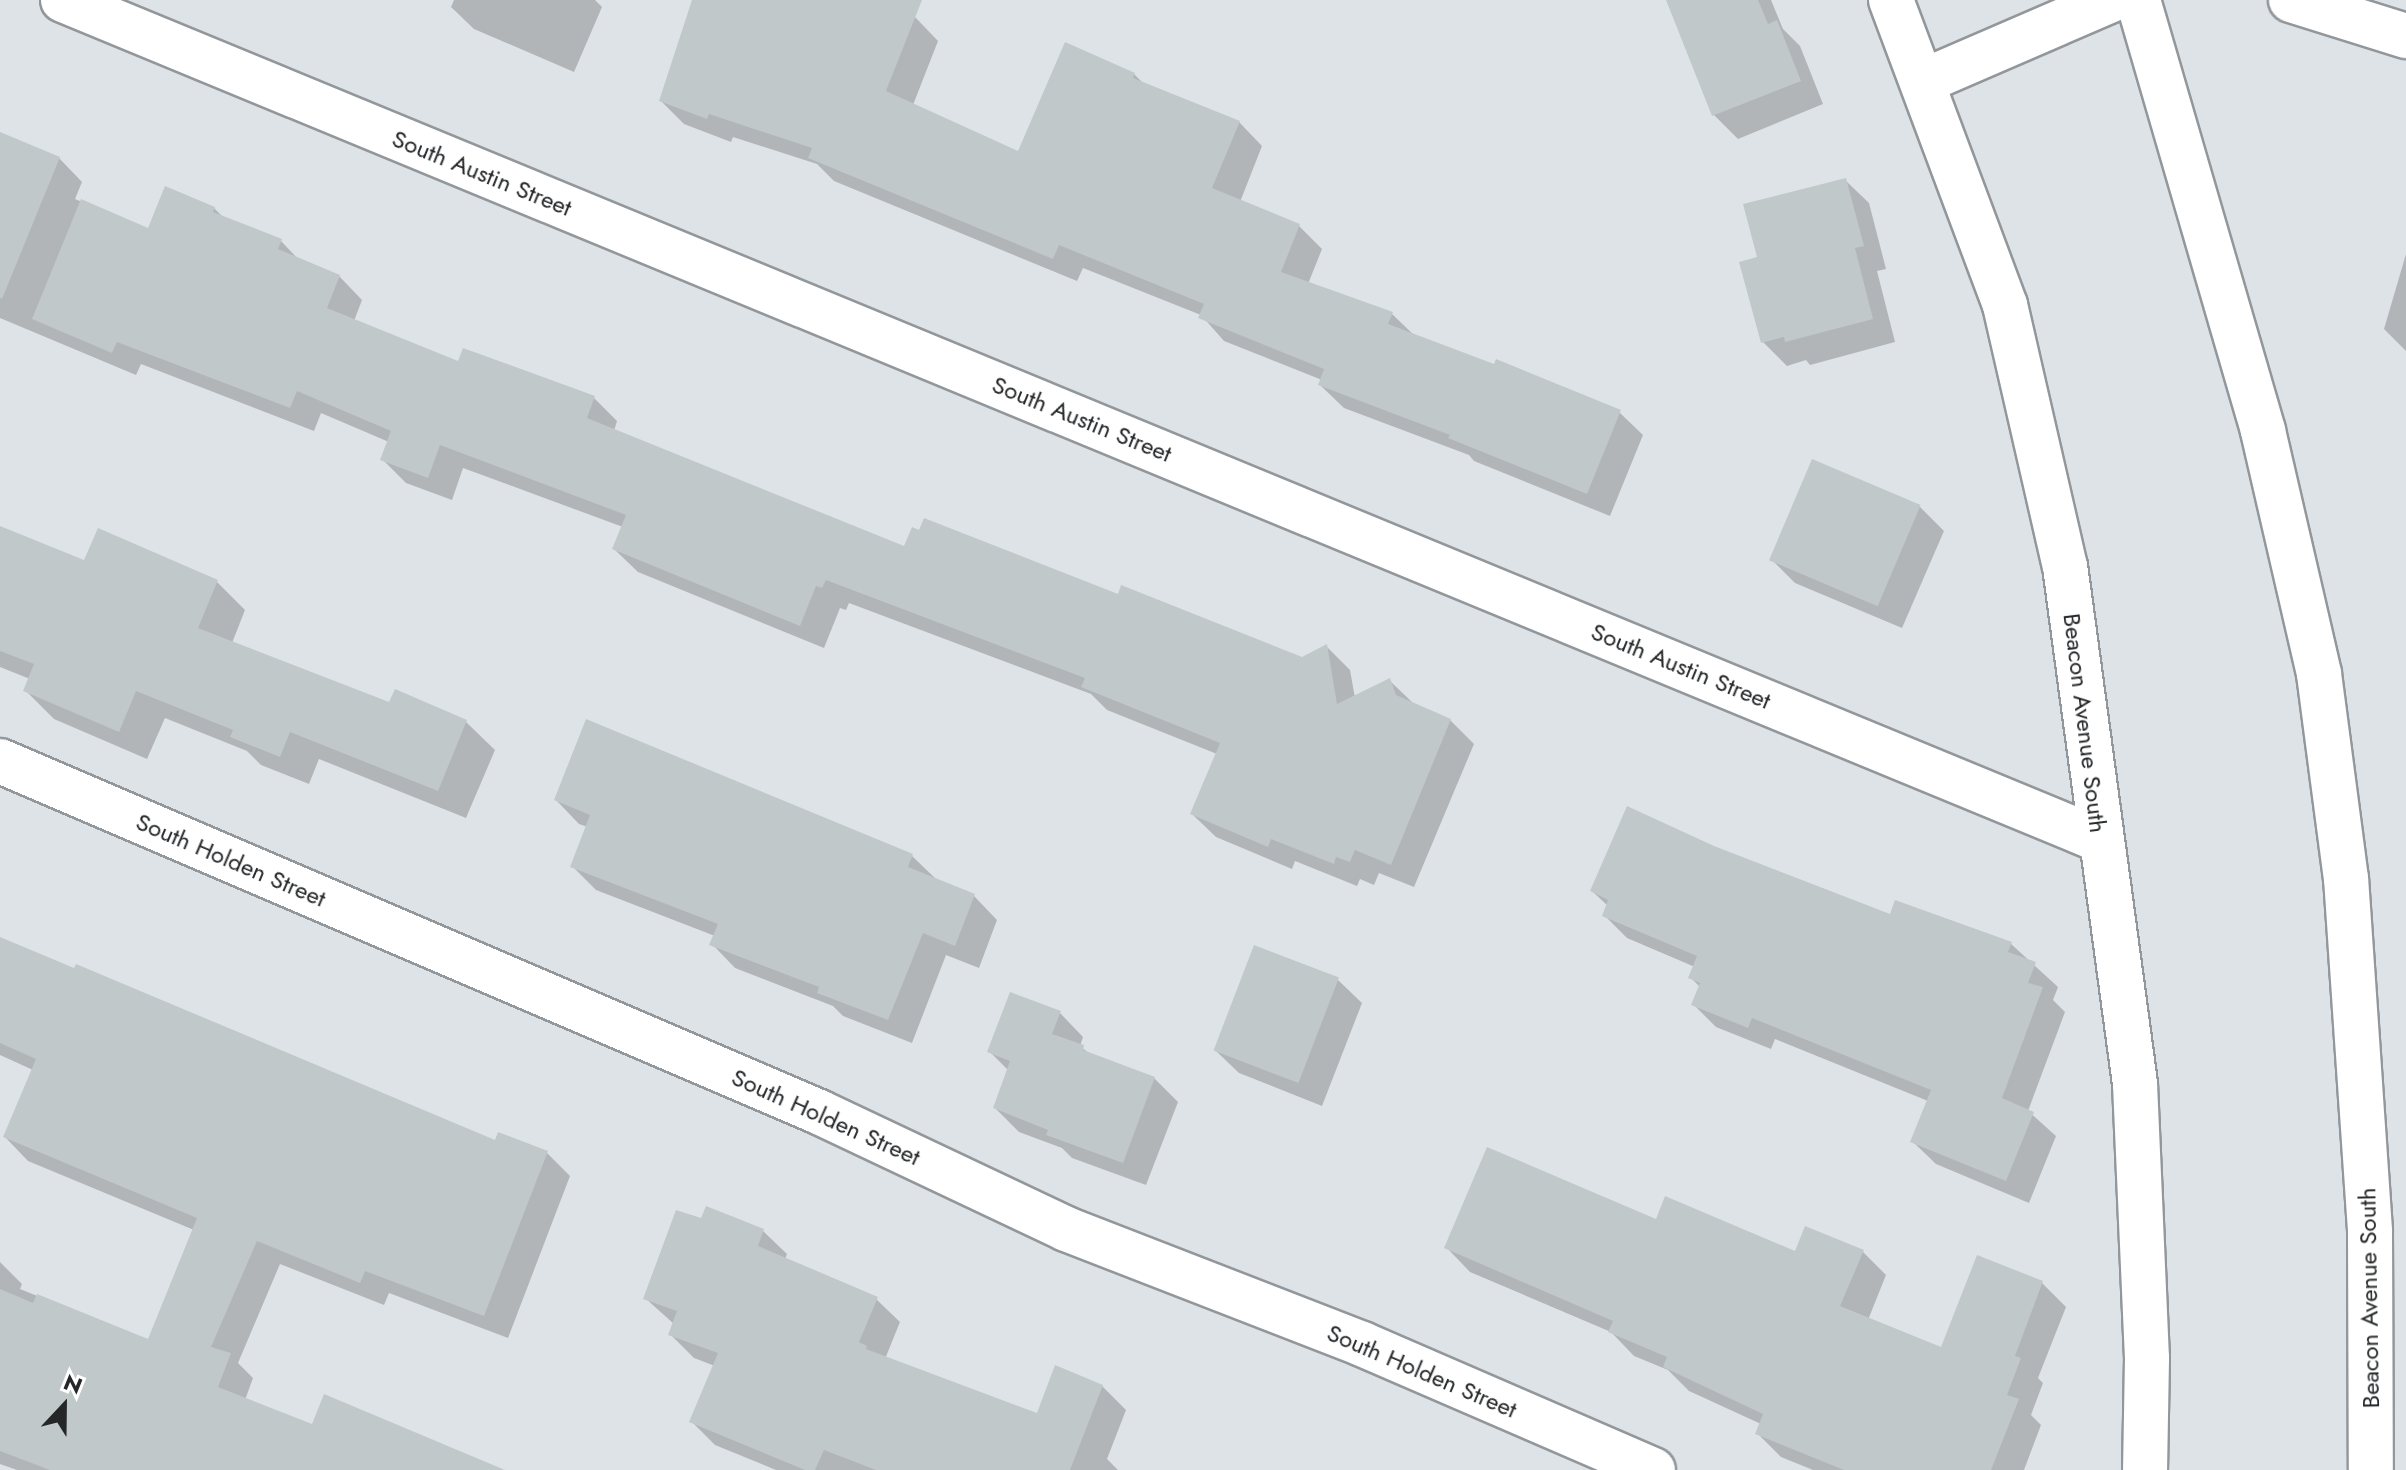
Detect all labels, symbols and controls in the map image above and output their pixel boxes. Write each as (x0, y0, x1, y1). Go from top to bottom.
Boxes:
street label: South Austin Street (388, 124, 576, 222)
street label: South Austin Street (988, 370, 1176, 468)
street label: Beacon Avenue South (2057, 612, 2113, 834)
street label: South Austin Street (1587, 617, 1775, 715)
street label: South Holden Street (132, 807, 330, 913)
street label: South Holden Street (727, 1062, 925, 1172)
street label: Beacon Avenue South (2353, 1187, 2385, 1409)
street label: South Holden Street (1323, 1318, 1521, 1424)
north arrow (24, 1366, 104, 1446)
text: N (59, 1366, 87, 1402)

